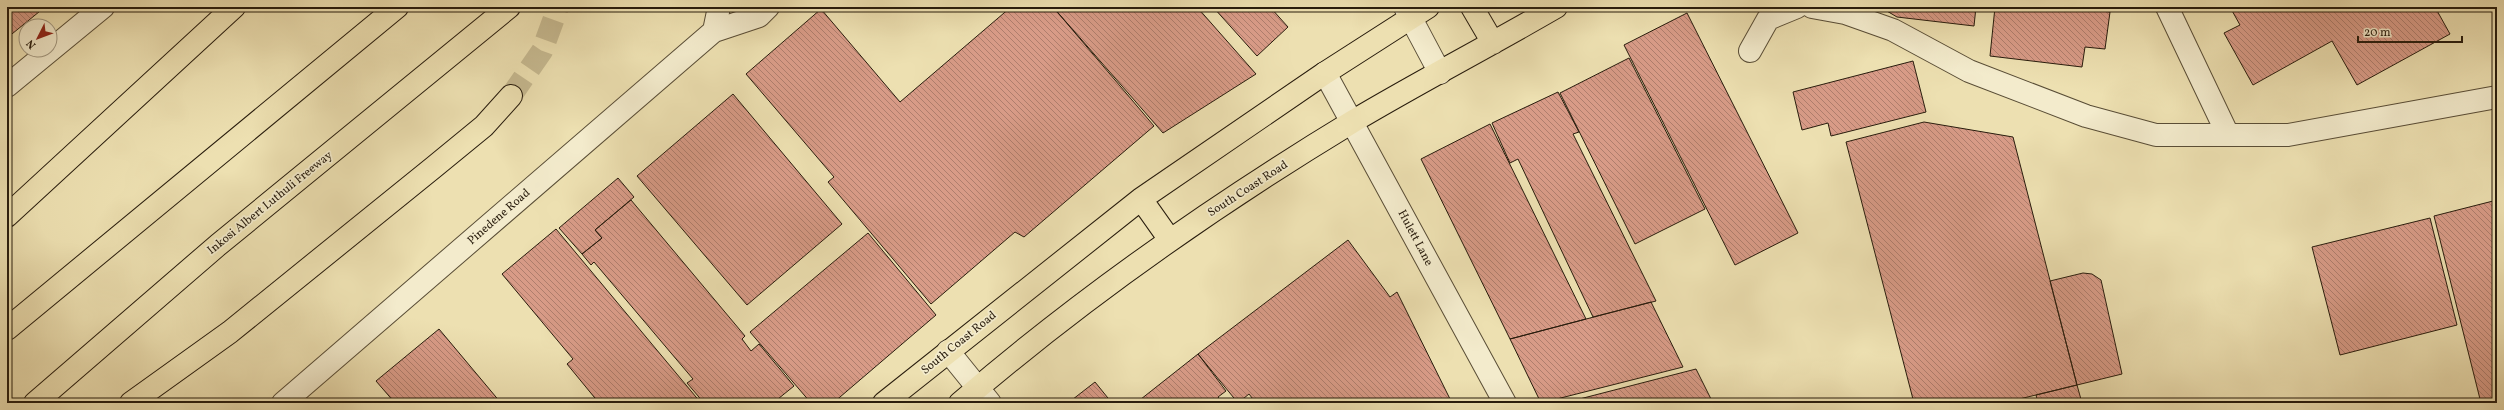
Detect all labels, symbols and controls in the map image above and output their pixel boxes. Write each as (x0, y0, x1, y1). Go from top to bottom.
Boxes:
north arrow (18, 18, 58, 58)
scale bar (2358, 18, 2462, 44)
text: 20 m (2364, 25, 2391, 41)
text: N (23, 36, 40, 52)
street label: Inkosi Albert Luthuli Freeway (204, 147, 336, 258)
street label: South Coast Road (1205, 157, 1291, 221)
street label: Pinedene Road (464, 185, 534, 249)
street label: Hulett Lane (1394, 207, 1437, 269)
street label: South Coast Road (918, 308, 1000, 378)

